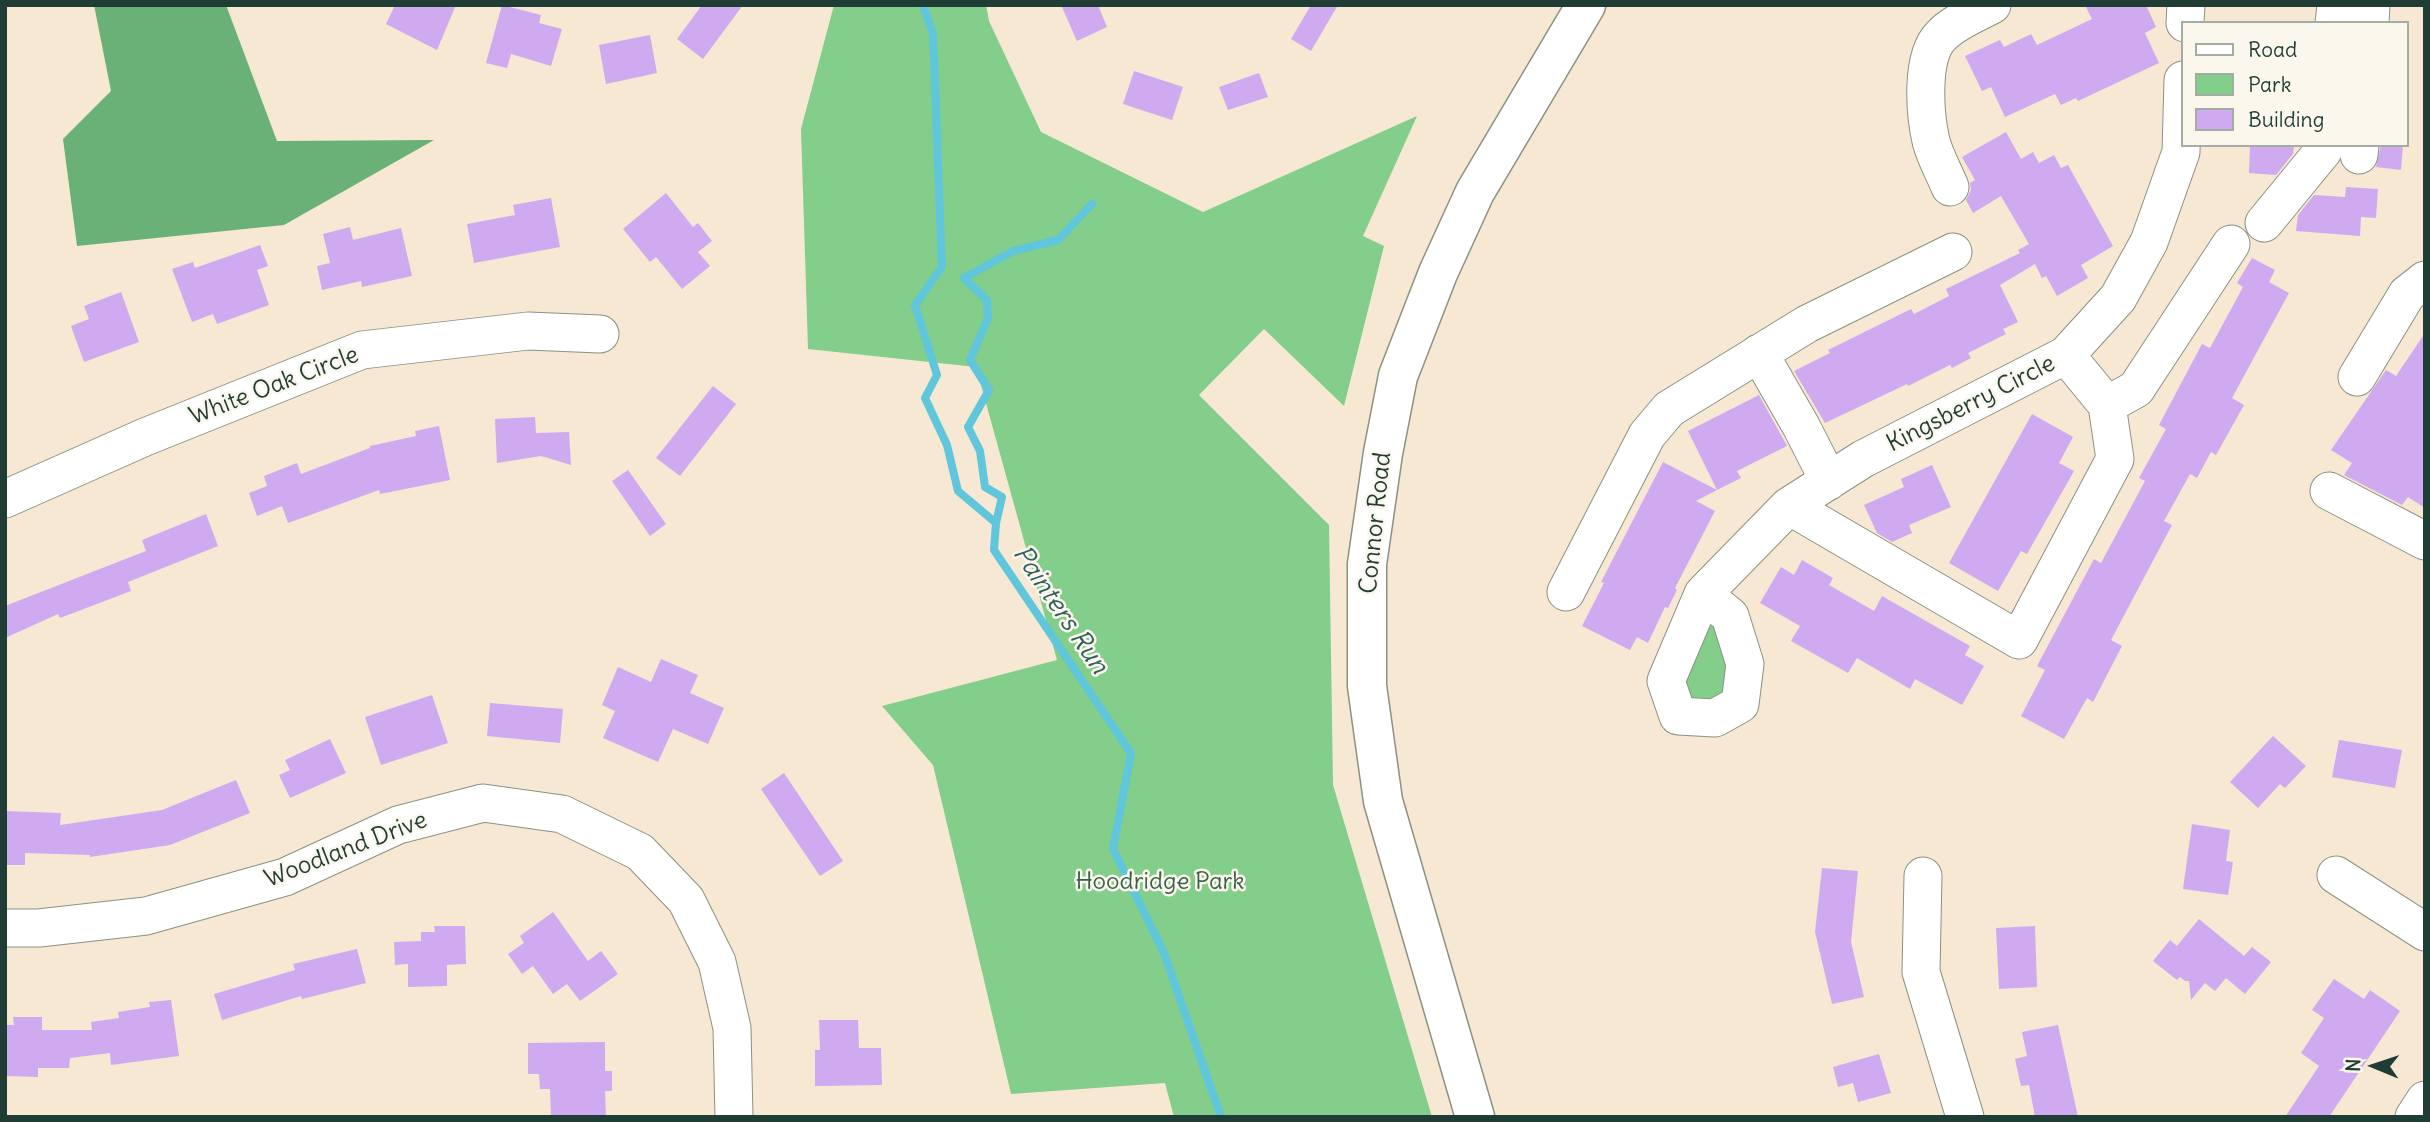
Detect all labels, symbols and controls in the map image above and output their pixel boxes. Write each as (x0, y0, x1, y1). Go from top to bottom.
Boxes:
legend (2182, 21, 2409, 147)
text: Road (2248, 36, 2297, 63)
text: Park (2248, 71, 2291, 98)
text: Building (2248, 106, 2324, 133)
street label: White Oak Circle (185, 340, 363, 432)
street label: Kingsberry Circle (1882, 349, 2060, 459)
street label: Connor Road (1354, 451, 1398, 595)
water label: Painters Run (1006, 540, 1114, 680)
street label: Woodland Drive (261, 806, 431, 894)
park label: Hoodridge Park (1075, 868, 1245, 896)
north arrow (2339, 1031, 2409, 1101)
text: N (2341, 1058, 2365, 1072)

